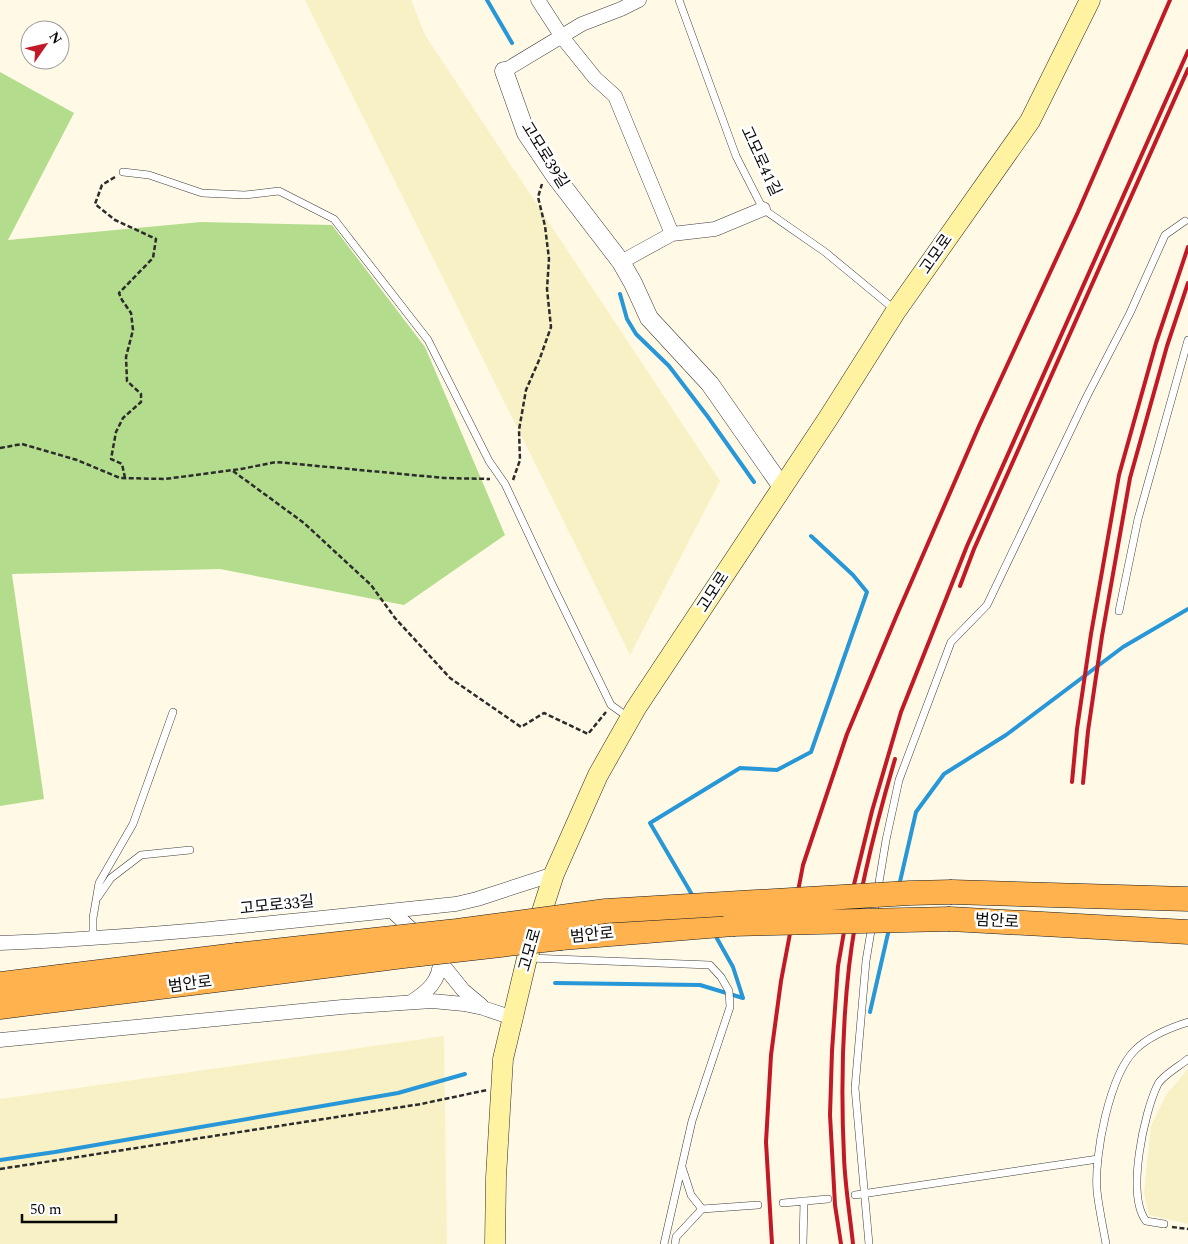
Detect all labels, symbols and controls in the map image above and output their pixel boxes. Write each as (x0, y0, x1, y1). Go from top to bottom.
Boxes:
north arrow (20, 20, 70, 70)
text: N (43, 27, 67, 49)
street label: 고모로39길 (515, 117, 575, 193)
street label: 고모로41길 (734, 122, 788, 200)
street label: 고모로 (914, 229, 959, 279)
street label: 고모로 (691, 567, 735, 617)
street label: 고모로33길 (239, 889, 315, 921)
street label: 범안로 (974, 908, 1020, 934)
street label: 범안로 (569, 921, 615, 949)
street label: 고모로 (512, 925, 548, 975)
street label: 범안로 (167, 969, 214, 999)
scale bar (22, 1192, 116, 1224)
text: 50 m (30, 1198, 62, 1221)

